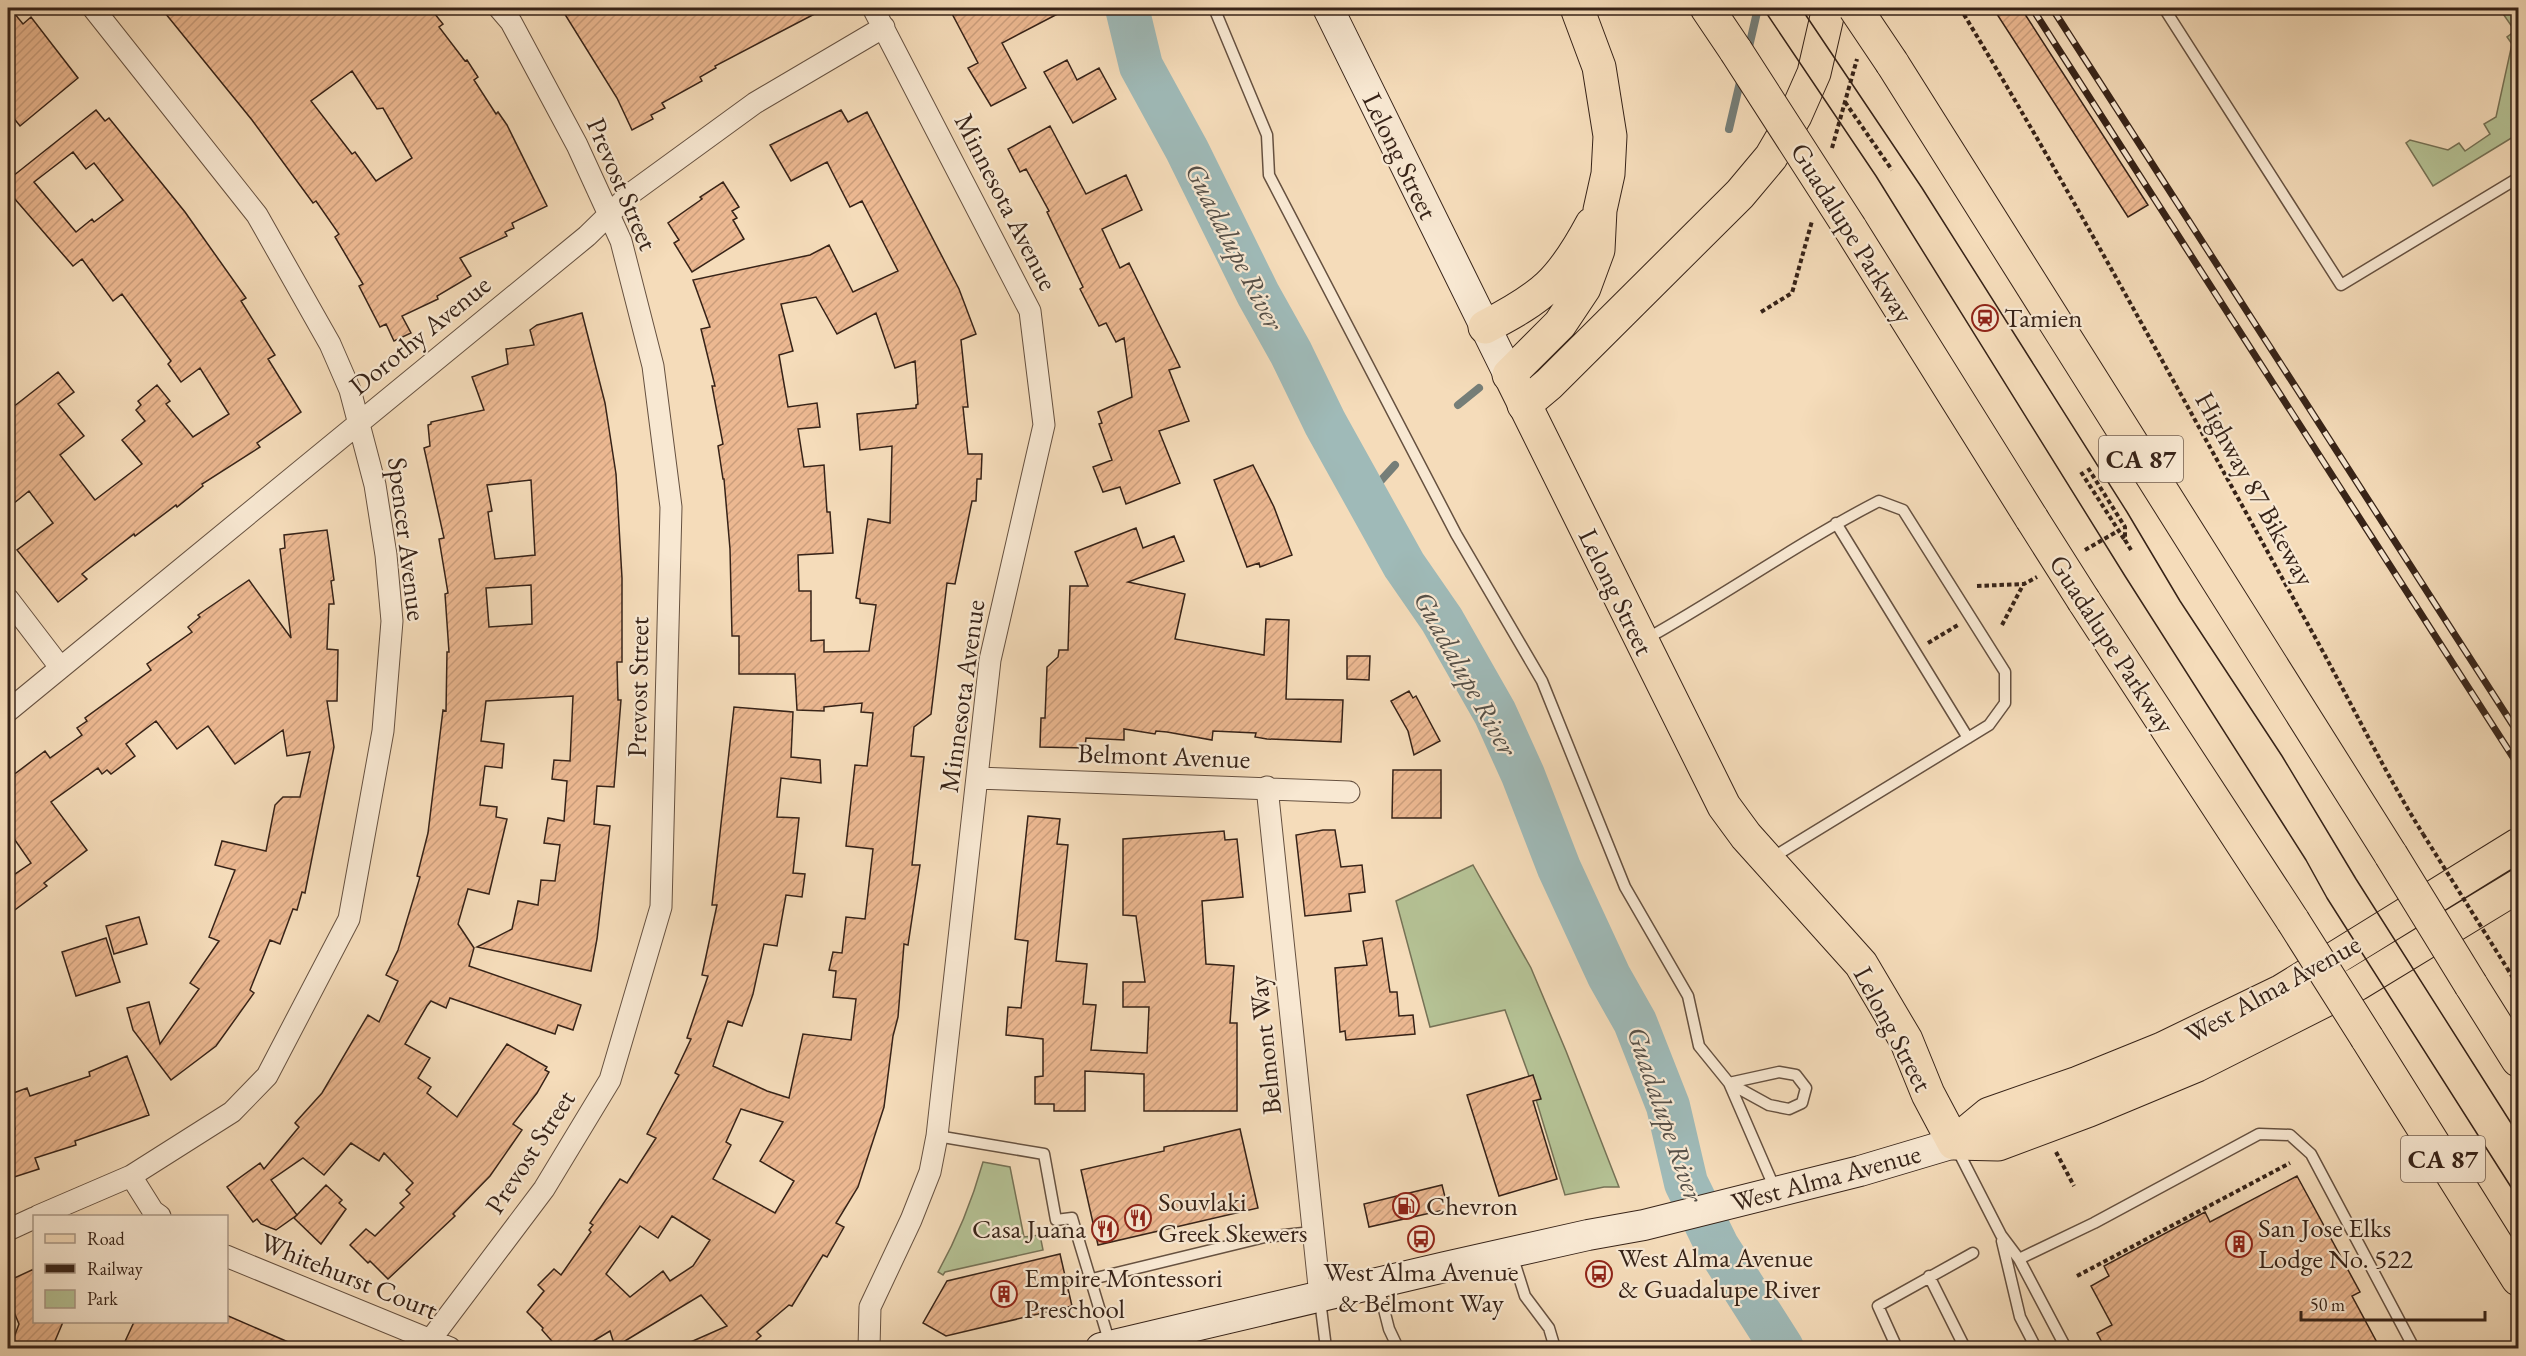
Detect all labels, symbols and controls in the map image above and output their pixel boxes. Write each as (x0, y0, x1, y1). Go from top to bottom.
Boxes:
street label: Lelong Street (1355, 87, 1446, 225)
street label: Minnesota Avenue (947, 107, 1066, 296)
street label: Prevost Street (579, 112, 666, 256)
street label: Guadalupe Parkway (1783, 136, 1922, 330)
water label: Guadalupe River (1177, 156, 1293, 337)
street label: Dorothy Avenue (342, 267, 498, 402)
place label: Tamien (2004, 300, 2082, 335)
station icon: Tamien (1970, 303, 2000, 333)
street label: Highway 87 Bikeway (2188, 386, 2323, 592)
road number: CA 87 (2099, 436, 2183, 482)
street label: Spencer Avenue (380, 455, 435, 623)
street label: Lelong Street (1571, 523, 1662, 661)
street label: Guadalupe Parkway (2042, 548, 2183, 740)
water label: Guadalupe River (1406, 584, 1527, 763)
street label: Minnesota Avenue (931, 597, 992, 795)
street label: Prevost Street (619, 616, 656, 758)
street label: Belmont Avenue (1077, 735, 1251, 776)
street label: West Alma Avenue (2179, 926, 2367, 1051)
street label: Lelong Street (1846, 960, 1941, 1098)
street label: Belmont Way (1240, 974, 1289, 1116)
water label: Guadalupe River (1619, 1021, 1713, 1208)
street label: Prevost Street (477, 1083, 583, 1220)
street label: West Alma Avenue (1727, 1135, 1925, 1220)
road number: CA 87 (2401, 1136, 2485, 1182)
place label: Souvlaki Greek Skewers (1158, 1184, 1307, 1250)
place label: Chevron (1426, 1188, 1518, 1223)
fuel station icon: Chevron (1391, 1191, 1421, 1221)
restaurant icon: Souvlaki Greek Skewers (1123, 1203, 1153, 1233)
place label: San Jose Elks Lodge No. 522 (2258, 1210, 2413, 1276)
place label: Casa Juana (972, 1211, 1086, 1246)
restaurant icon: Casa Juana (1090, 1214, 1120, 1244)
legend (33, 1215, 228, 1323)
street label: Whitehurst Court (255, 1224, 444, 1327)
bus stop icon: West Alma Avenue & Belmont Way (1406, 1224, 1436, 1254)
text: Road (87, 1227, 126, 1250)
building icon: San Jose Elks Lodge No. 522 (2224, 1229, 2254, 1259)
place label: West Alma Avenue & Guadalupe River (1618, 1240, 1820, 1306)
place label: West Alma Avenue & Belmont Way (1324, 1254, 1519, 1320)
text: Railway (87, 1257, 143, 1280)
bus stop icon: West Alma Avenue & Guadalupe River (1584, 1259, 1614, 1289)
place label: Empire Montessori Preschool (1024, 1260, 1223, 1326)
building icon: Empire Montessori Preschool (989, 1279, 1019, 1309)
scale bar (2301, 1284, 2486, 1322)
text: Park (87, 1287, 118, 1310)
text: 50 m (2310, 1293, 2345, 1316)

